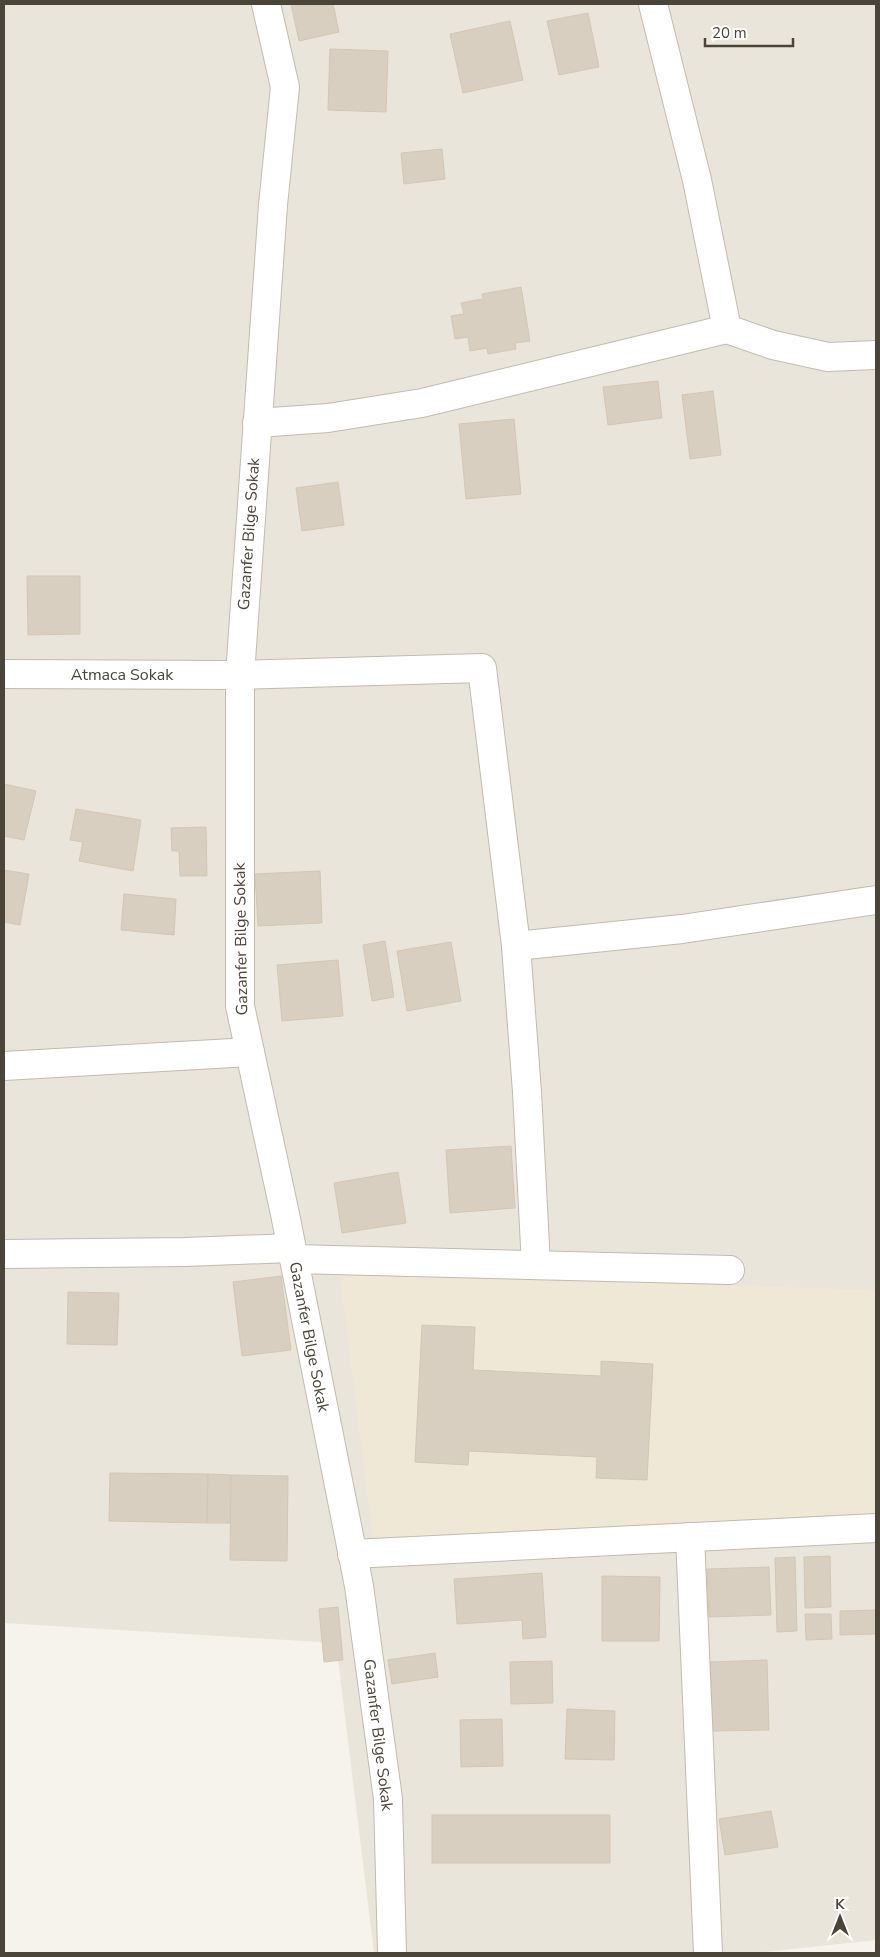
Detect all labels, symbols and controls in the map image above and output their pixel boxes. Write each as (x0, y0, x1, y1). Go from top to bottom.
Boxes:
scale bar (705, 15, 792, 47)
text: 20 m (712, 23, 747, 43)
street label: Gazanfer Bilge Sokak (233, 456, 265, 611)
street label: Atmaca Sokak (71, 664, 174, 686)
street label: Gazanfer Bilge Sokak (229, 861, 253, 1016)
street label: Gazanfer Bilge Sokak (284, 1260, 335, 1415)
street label: Gazanfer Bilge Sokak (358, 1658, 398, 1813)
north arrow (815, 1892, 865, 1942)
text: K (835, 1895, 845, 1914)

